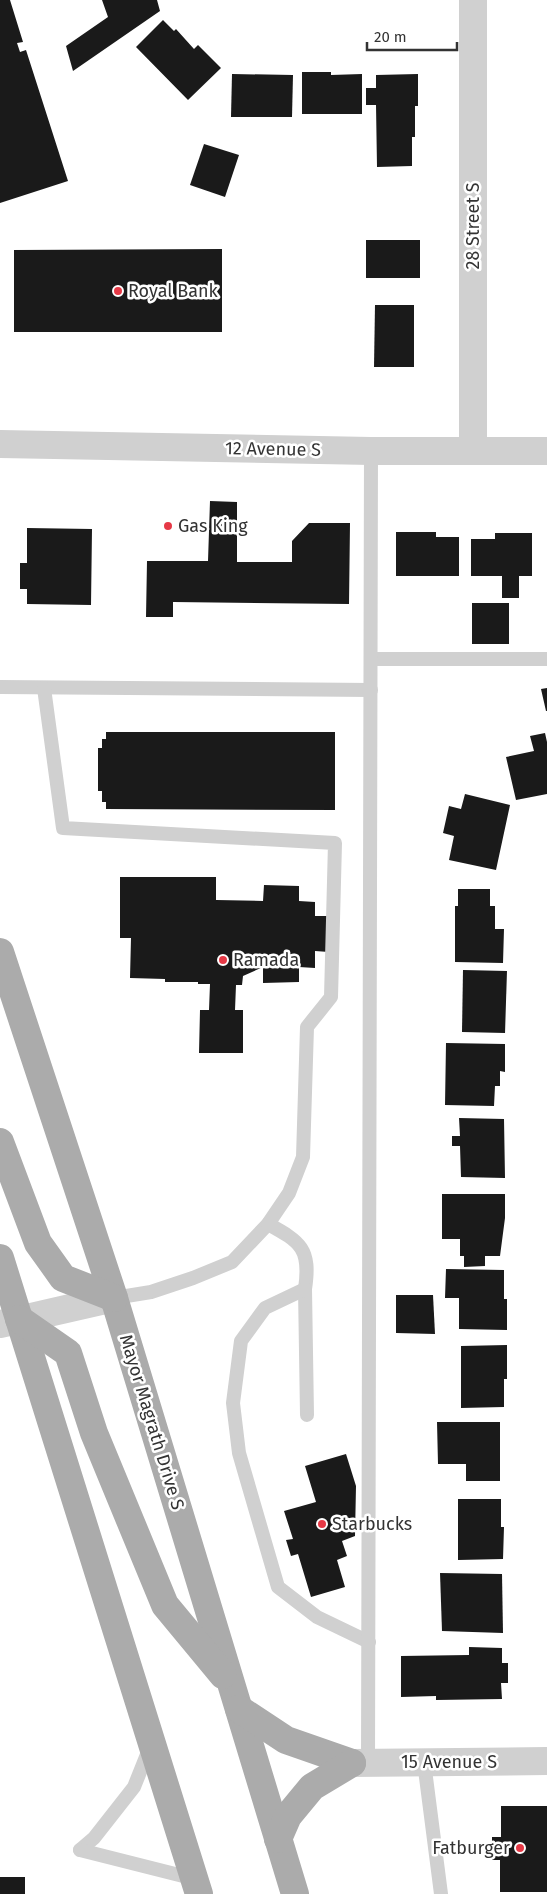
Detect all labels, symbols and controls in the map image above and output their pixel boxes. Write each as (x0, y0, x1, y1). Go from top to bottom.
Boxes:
scale bar (367, 20, 457, 52)
text: 20 m (374, 28, 407, 46)
street label: 28 Street S (462, 182, 484, 270)
place label: Royal Bank (128, 280, 219, 302)
marker: Royal Bank (112, 285, 124, 297)
street label: 12 Avenue S (225, 437, 321, 461)
place label: Gas King (178, 515, 248, 537)
marker: Gas King (162, 520, 174, 532)
place label: Ramada (233, 949, 299, 971)
marker: Ramada (217, 954, 229, 966)
street label: Mayor Magrath Drive S (115, 1332, 189, 1513)
place label: Starbucks (332, 1513, 412, 1535)
marker: Starbucks (316, 1518, 328, 1530)
street label: 15 Avenue S (401, 1751, 497, 1773)
place label: Fatburger (432, 1837, 510, 1859)
marker: Fatburger (514, 1842, 526, 1854)

